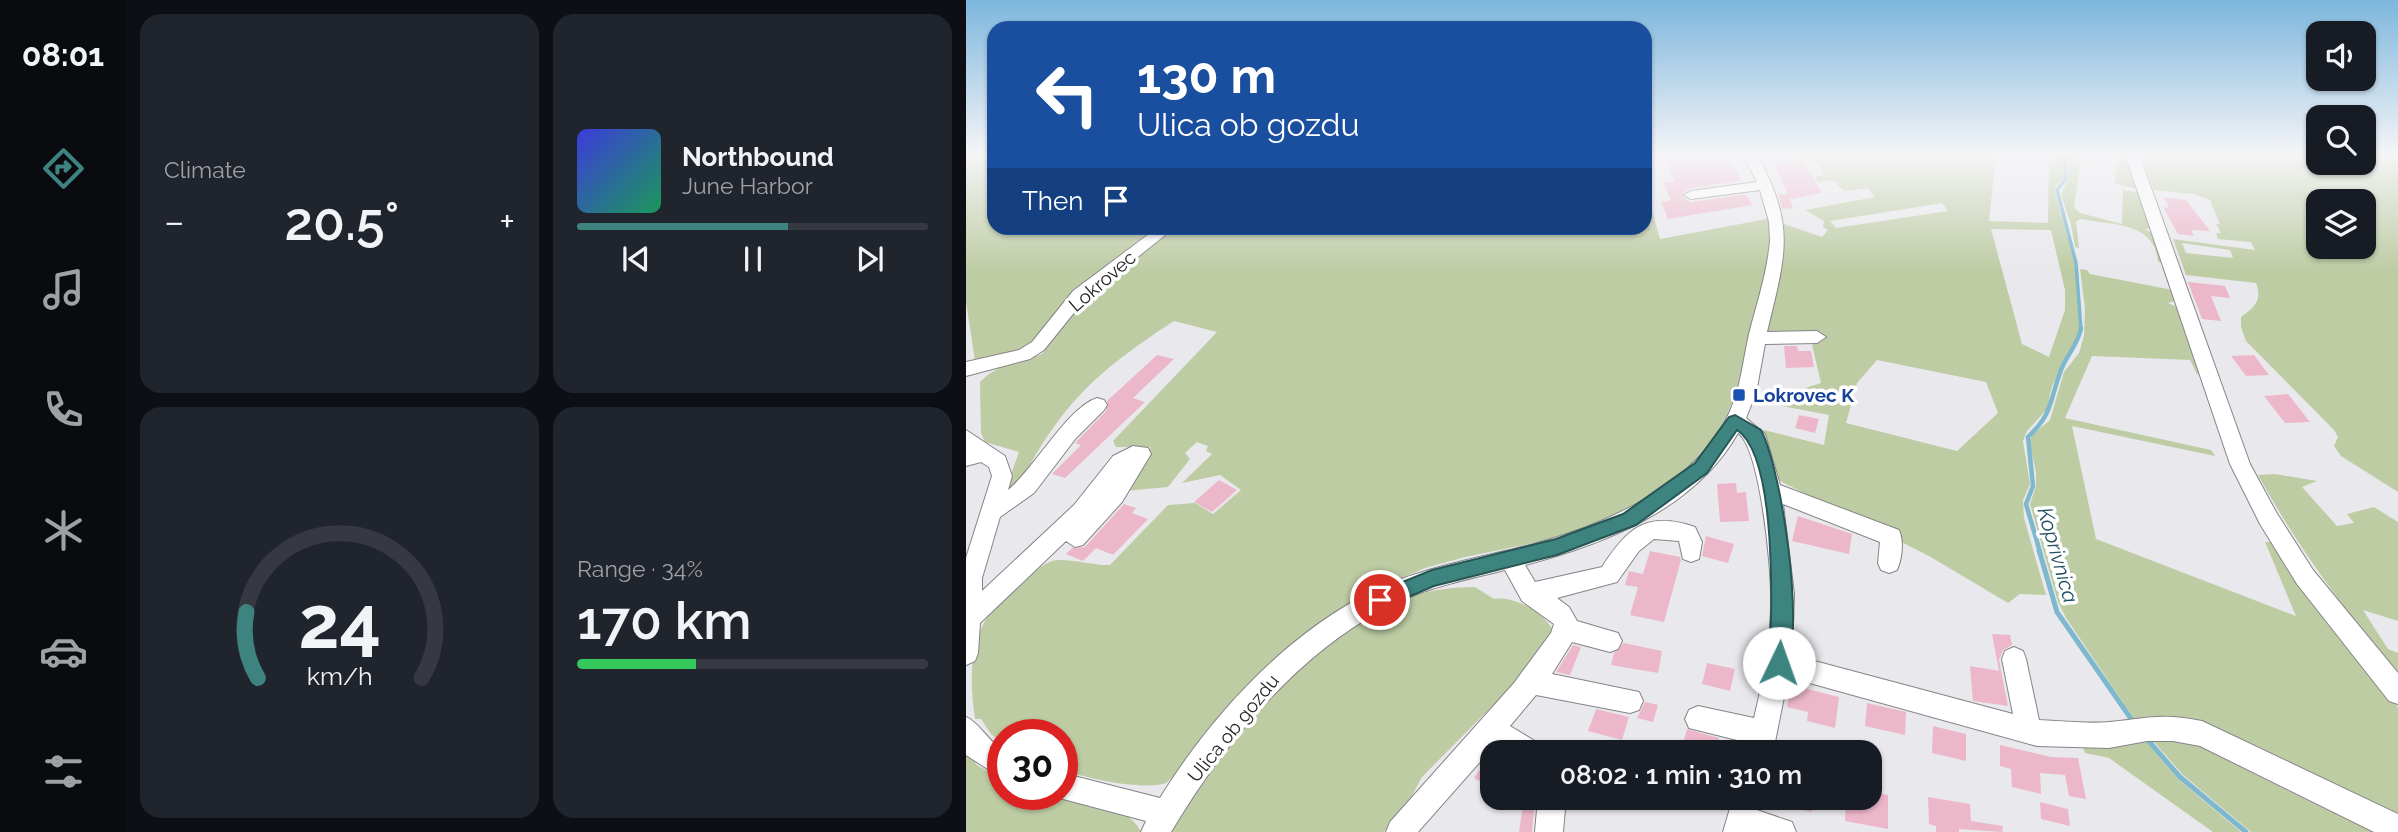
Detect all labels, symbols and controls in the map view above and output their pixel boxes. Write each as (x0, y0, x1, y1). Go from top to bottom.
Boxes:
map controls (2306, 21, 2376, 259)
button: sound (2306, 21, 2376, 91)
text: 08:01 (22, 36, 104, 73)
text: 130 m (1137, 47, 1276, 104)
icon: left (1022, 49, 1113, 140)
button: search (2306, 105, 2376, 175)
text: Ulica ob gozdu (1137, 106, 1360, 143)
text: Northbound (682, 142, 834, 172)
icon: directions (39, 144, 88, 193)
text: Climate (164, 156, 246, 183)
text: June Harbor (682, 172, 813, 199)
icon: arrive (1097, 182, 1135, 220)
text: Then (1022, 186, 1083, 216)
button: layers (2306, 189, 2376, 259)
text: 20.5° (285, 191, 399, 252)
text: − (164, 199, 184, 244)
text: + (499, 199, 515, 244)
icon: previous (617, 240, 655, 278)
icon: pause (734, 240, 772, 278)
icon: next (851, 240, 889, 278)
street label: Lokrovec (1064, 246, 1140, 316)
icon: music (39, 265, 88, 314)
place label: Lokrovec K (1753, 384, 1854, 406)
icon: phone (39, 385, 88, 434)
marker: Lokrovec K (1731, 387, 1747, 403)
water label: Koprivnica (2032, 504, 2084, 606)
icon: climate (39, 506, 88, 555)
text: Range · 34% (577, 555, 703, 582)
pin (1350, 570, 1410, 630)
text: 24 (298, 581, 381, 666)
icon: arrive (1361, 581, 1399, 619)
text: 170 km (577, 590, 751, 651)
position arrow (1742, 626, 1816, 700)
icon: car (39, 627, 88, 676)
text: km/h (307, 661, 372, 691)
street label: Ulica ob gozdu (1183, 670, 1283, 786)
speed limit sign: 30 (987, 719, 1078, 810)
icon: filters (39, 747, 88, 796)
text: 08:02 · 1 min · 310 m (1560, 760, 1802, 790)

